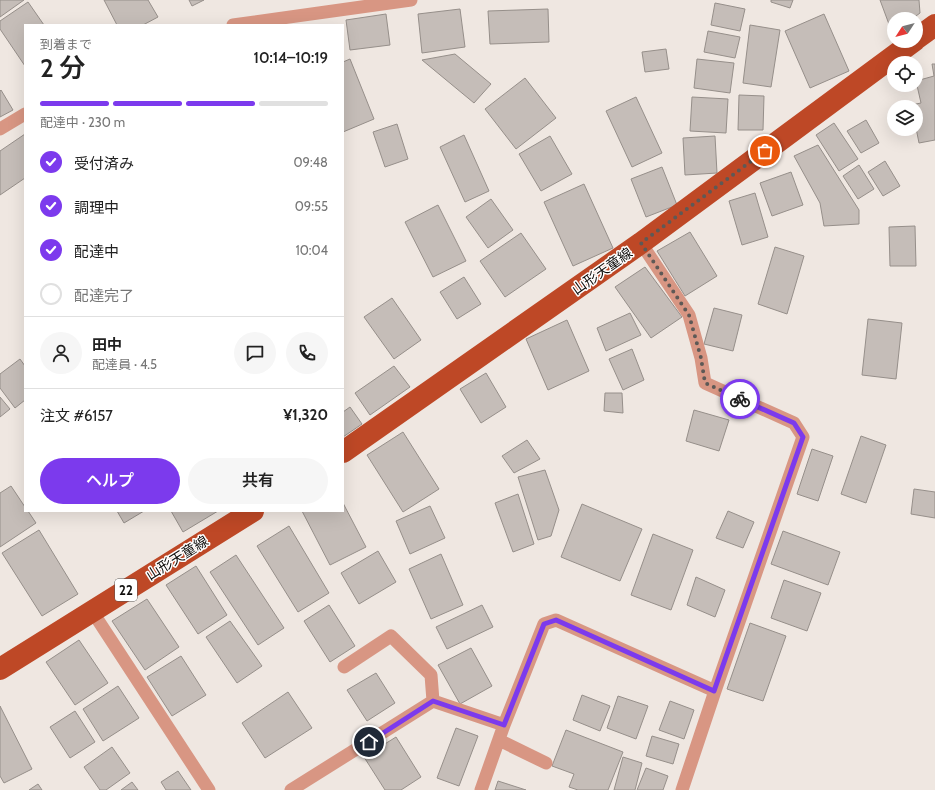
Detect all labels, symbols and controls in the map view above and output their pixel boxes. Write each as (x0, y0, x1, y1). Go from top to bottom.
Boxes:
north arrow (887, 12, 923, 48)
map controls (887, 12, 923, 136)
text: 到着まで (40, 36, 92, 52)
text: 10:14–10:19 (254, 49, 328, 67)
text: 2 分 (40, 52, 86, 84)
button: locate (887, 56, 923, 92)
button: layers (887, 100, 923, 136)
text: 配達中 · 230 m (40, 114, 125, 130)
pin (748, 134, 782, 168)
icon: bag (754, 140, 776, 162)
icon: check (40, 151, 62, 173)
text: 09:48 (293, 154, 328, 170)
text: 受付済み (74, 155, 134, 173)
icon: check (40, 195, 62, 217)
text: 09:55 (295, 198, 328, 214)
text: 調理中 (74, 199, 119, 217)
icon: check (40, 239, 62, 261)
text: 10:04 (295, 242, 328, 258)
text: 配達中 (74, 243, 119, 261)
street label: 山形天童線 (568, 244, 636, 298)
text: 配達完了 (74, 287, 134, 305)
button: person (40, 332, 82, 374)
button: chat (234, 332, 276, 374)
button: phone (286, 332, 328, 374)
text: 田中 (92, 336, 122, 354)
text: 配達員 · 4.5 (92, 356, 157, 372)
courier (720, 379, 760, 419)
icon: bike (729, 388, 751, 410)
text: ¥1,320 (283, 406, 328, 424)
text: 注文 #6157 (40, 407, 113, 425)
button: ヘルプ (40, 458, 180, 504)
button: 共有 (188, 458, 328, 504)
street label: 山形天童線 (143, 532, 211, 584)
road number: 22 (115, 579, 137, 601)
pin (352, 725, 386, 759)
icon: home (358, 731, 380, 753)

